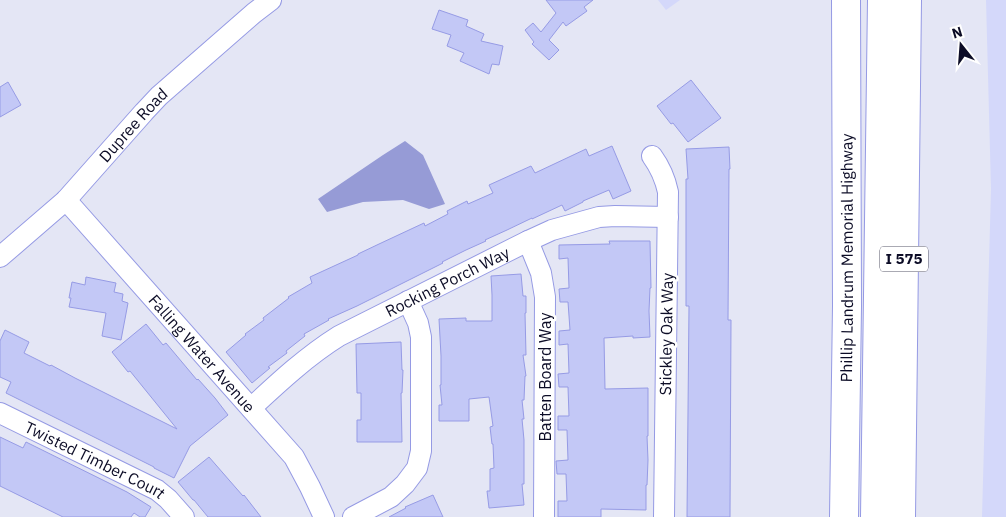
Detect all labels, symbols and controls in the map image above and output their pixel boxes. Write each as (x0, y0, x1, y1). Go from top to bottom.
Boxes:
north arrow (936, 20, 986, 70)
text: N (950, 22, 965, 43)
street label: Dupree Road (94, 83, 171, 166)
street label: Phillip Landrum Memorial Highway (836, 134, 857, 383)
street label: Rocking Porch Way (382, 242, 513, 321)
road number: I 575 (880, 246, 928, 272)
street label: Stickley Oak Way (655, 272, 677, 396)
street label: Falling Water Avenue (144, 290, 260, 417)
street label: Batten Board Way (535, 312, 555, 442)
street label: Twisted Timber Court (21, 417, 170, 503)

